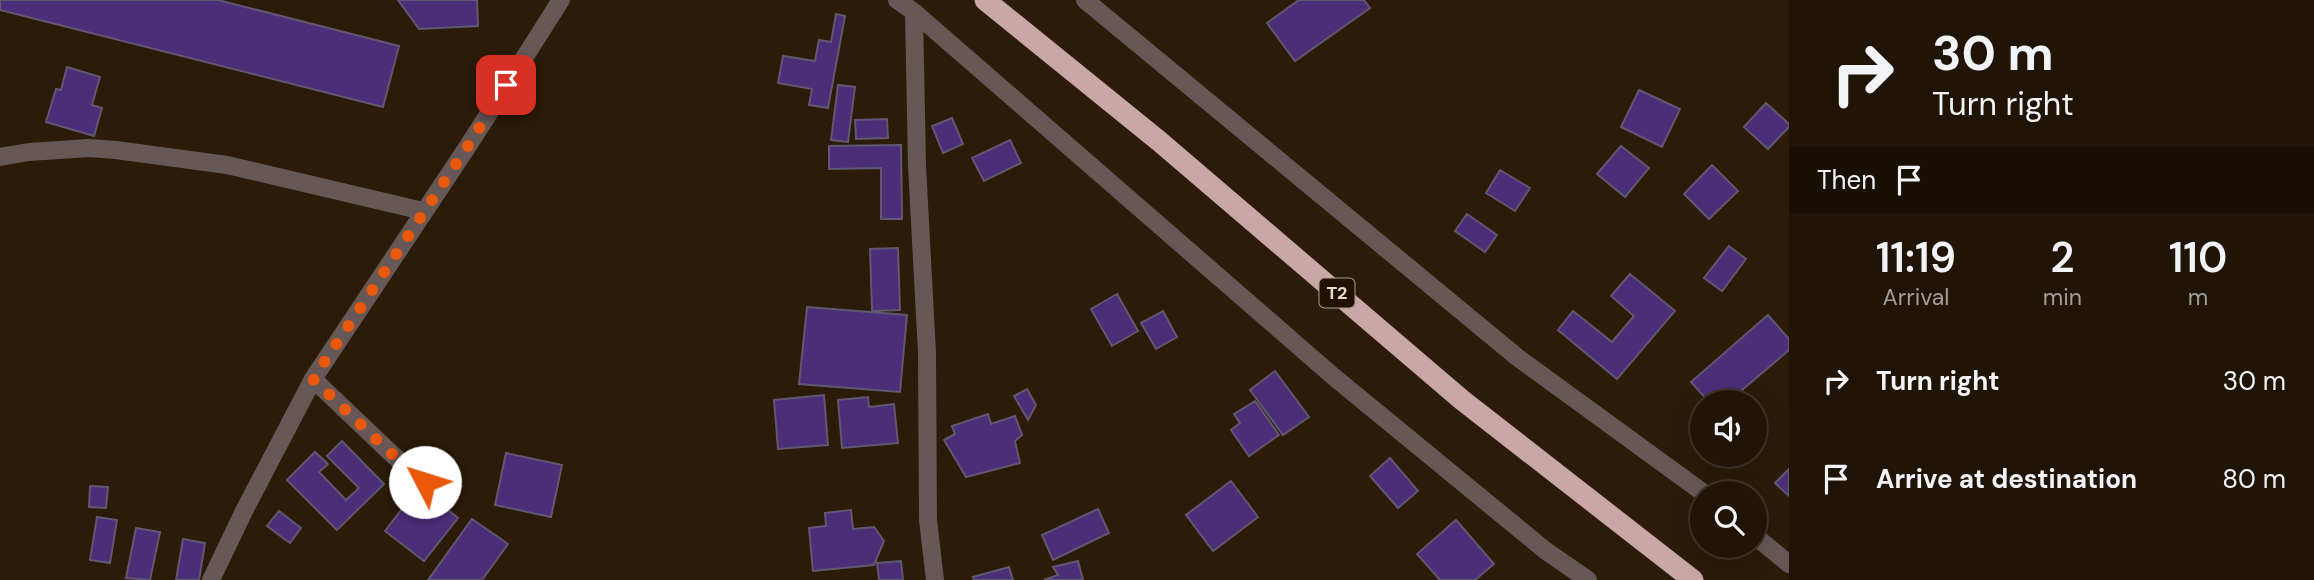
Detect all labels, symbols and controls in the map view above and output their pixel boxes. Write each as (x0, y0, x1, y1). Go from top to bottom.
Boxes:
text: 30 m (1932, 21, 2054, 85)
icon: right (1817, 28, 1908, 119)
pin (476, 55, 536, 115)
icon: arrive (487, 66, 525, 104)
text: Turn right (1932, 83, 2074, 125)
icon: arrive (1890, 161, 1928, 199)
text: Then (1817, 163, 1876, 197)
text: 11:19 (1876, 230, 1956, 285)
text: 2 (2050, 230, 2075, 285)
text: 110 (2169, 230, 2227, 285)
road number: T2 (1320, 278, 1354, 307)
text: Arrival (1882, 282, 1949, 312)
text: min (2043, 282, 2082, 312)
text: m (2188, 282, 2208, 312)
icon: right (1817, 362, 1855, 400)
text: Turn right (1876, 364, 2000, 398)
text: 30 m (2223, 364, 2286, 398)
map controls (1690, 390, 1767, 558)
button: sound (1690, 390, 1767, 467)
position arrow (388, 445, 462, 519)
icon: arrive (1817, 460, 1855, 498)
text: Arrive at destination (1876, 462, 2137, 496)
text: 80 m (2222, 462, 2286, 496)
button: search (1690, 481, 1767, 558)

